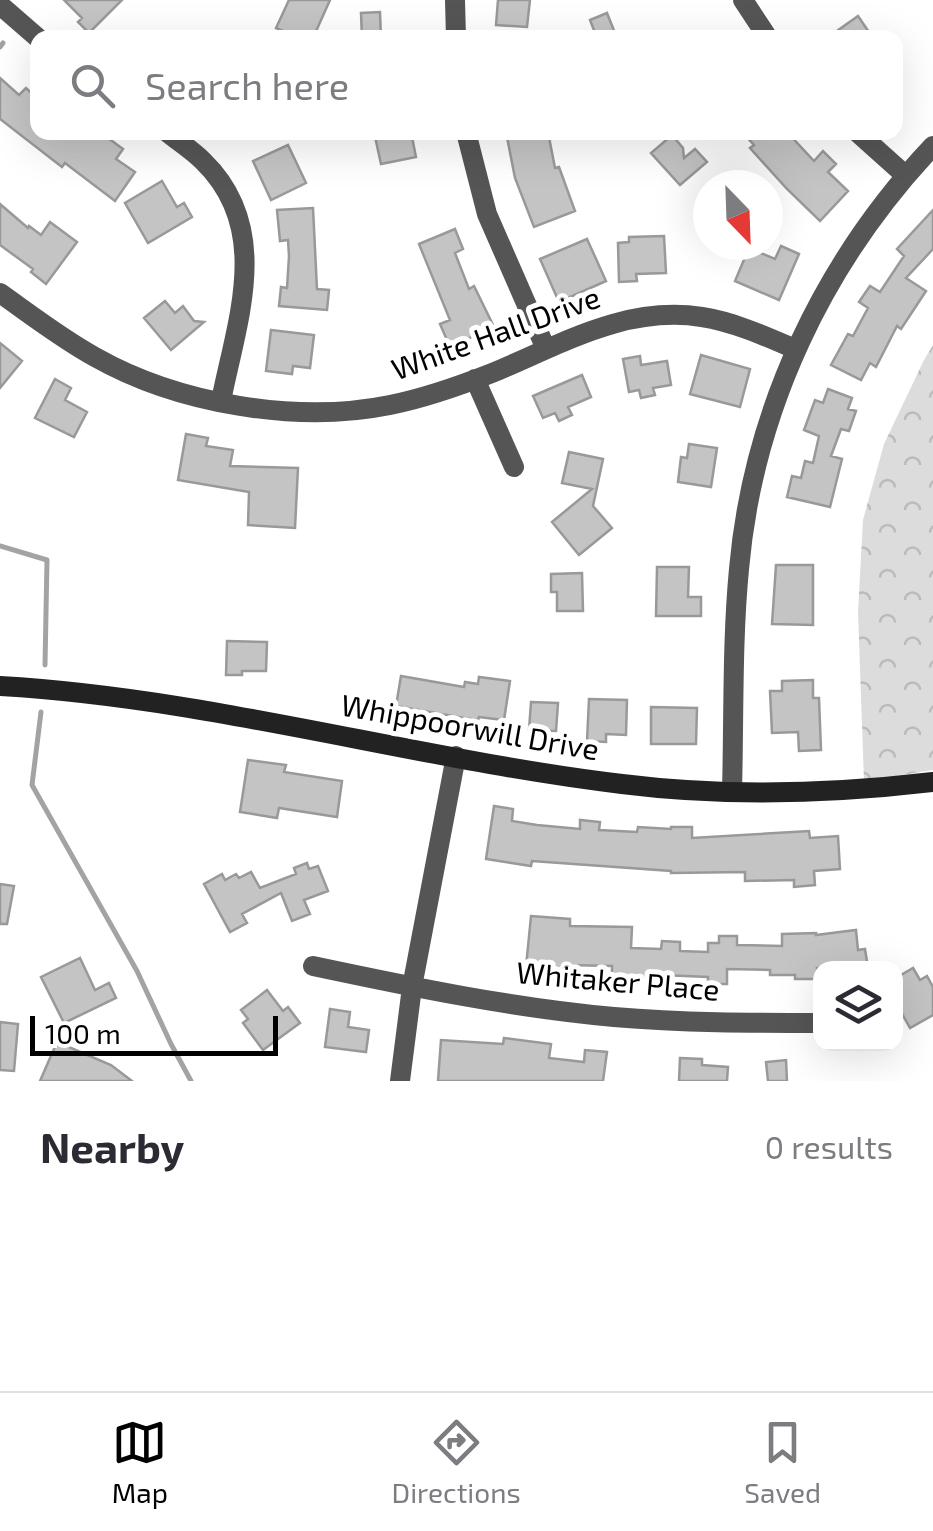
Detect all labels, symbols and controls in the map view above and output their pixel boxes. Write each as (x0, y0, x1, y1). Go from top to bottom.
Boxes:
search box (30, 30, 903, 140)
icon: search (65, 58, 120, 113)
text: Search here (145, 62, 349, 108)
north arrow (693, 170, 783, 260)
street label: White Hall Drive (386, 278, 604, 386)
street label: Whippoorwill Drive (339, 686, 602, 766)
street label: Whitaker Place (515, 953, 721, 1007)
map controls (813, 961, 903, 1051)
button: layers (813, 961, 903, 1051)
scale bar (30, 1011, 278, 1056)
text: 100 m (45, 1016, 121, 1050)
text: Nearby (40, 1121, 184, 1171)
text: 0 results (765, 1127, 893, 1165)
tab: Map (112, 1415, 168, 1509)
tab: Directions (392, 1415, 521, 1509)
tab: Saved (744, 1415, 821, 1509)

